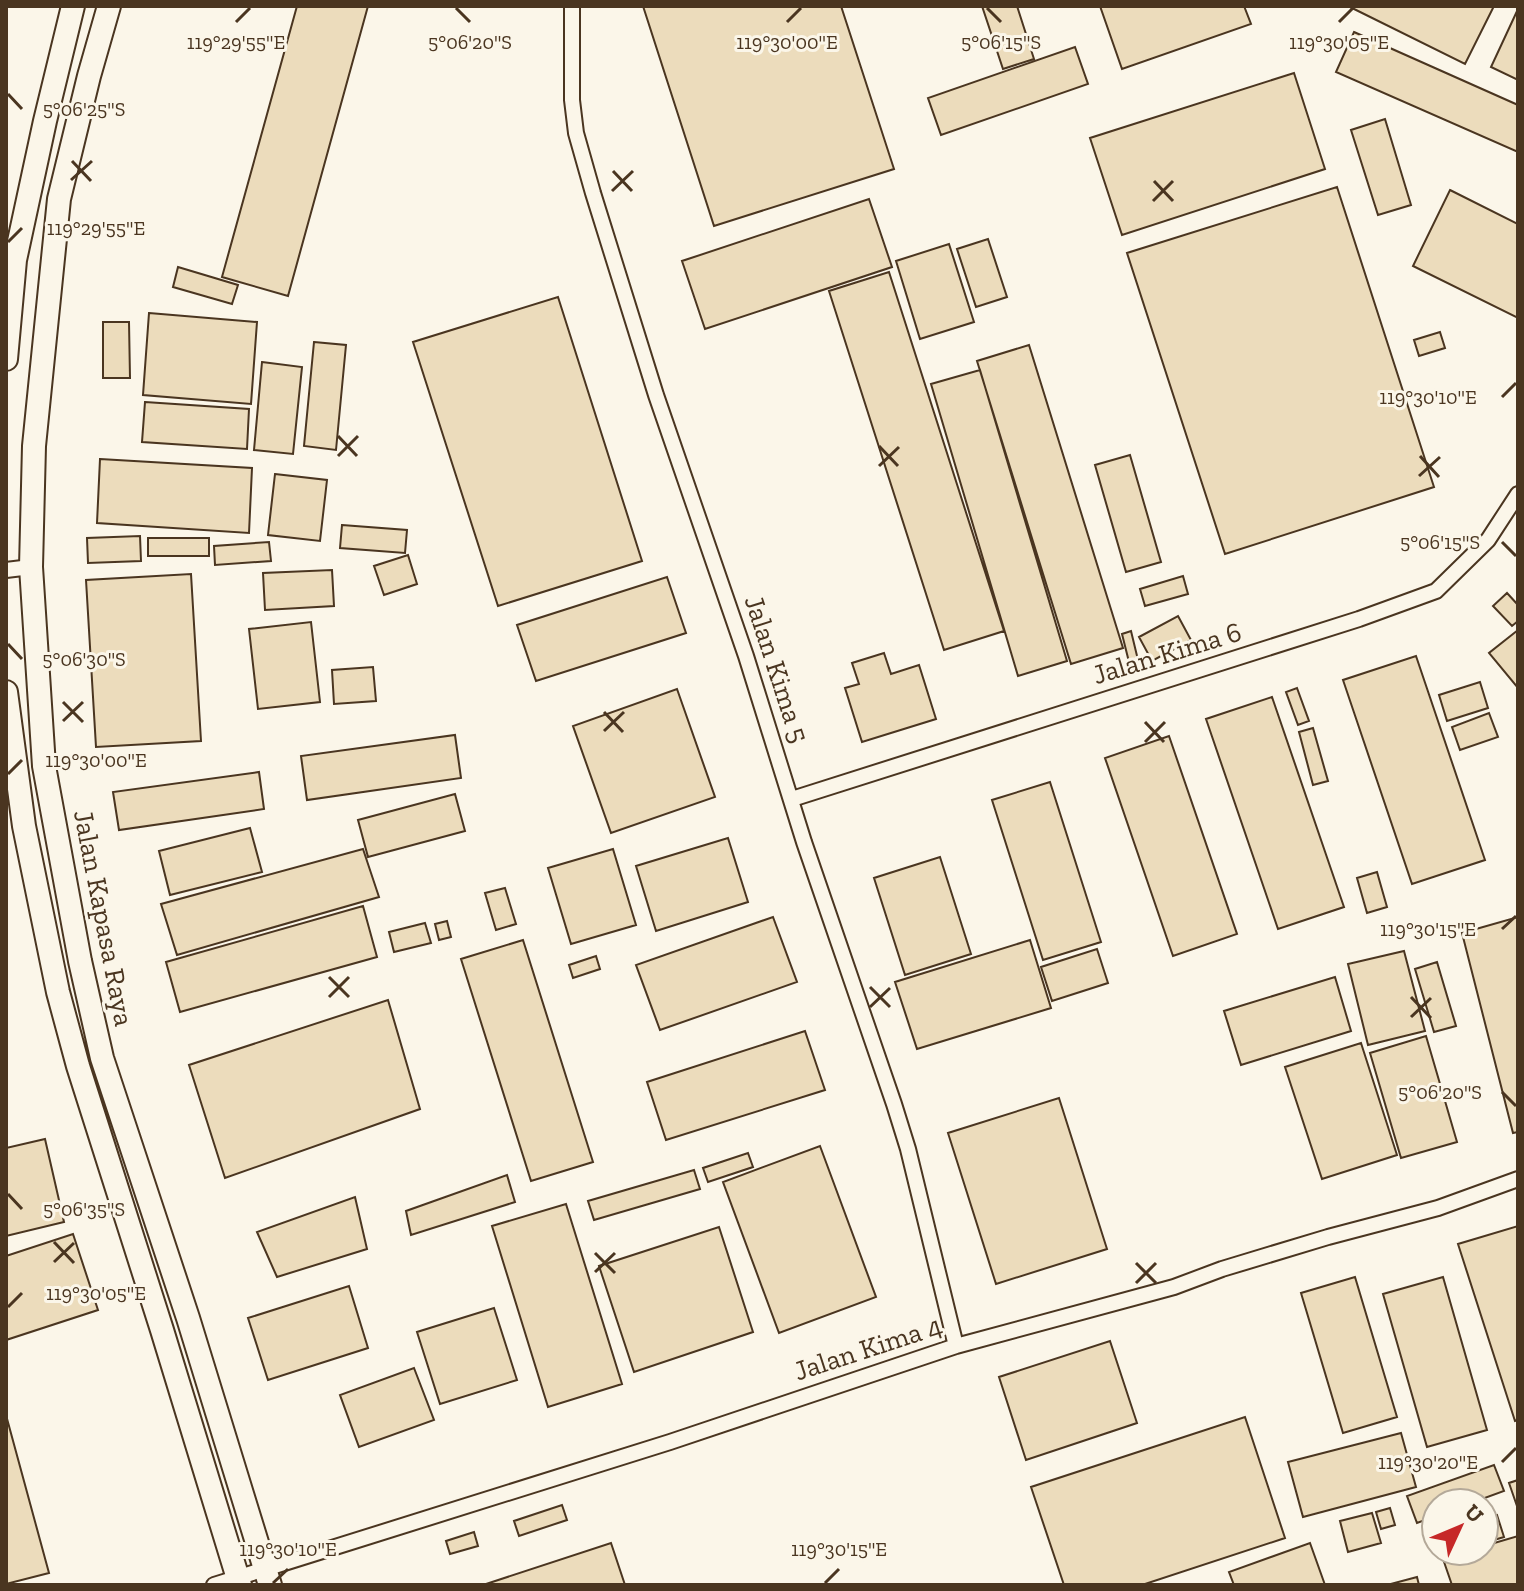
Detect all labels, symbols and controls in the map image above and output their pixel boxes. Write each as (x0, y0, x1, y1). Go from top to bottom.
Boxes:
text: 119°29'55"E (187, 30, 285, 54)
text: 5°06'20"S (428, 30, 512, 54)
text: 119°30'00"E (736, 30, 838, 54)
text: 5°06'15"S (961, 30, 1041, 54)
text: 119°30'05"E (1289, 30, 1389, 54)
text: 5°06'25"S (43, 97, 125, 121)
text: 119°29'55"E (47, 216, 145, 240)
text: 119°30'10"E (1379, 385, 1477, 409)
text: 5°06'15"S (1400, 530, 1480, 554)
street label: Jalan Kima 5 (738, 591, 816, 747)
street label: Jalan Kima 6 (1089, 615, 1245, 691)
text: 5°06'30"S (42, 647, 126, 671)
text: 119°30'00"E (45, 748, 147, 772)
street label: Jalan Kapasa Raya (67, 807, 141, 1029)
text: 119°30'15"E (1380, 917, 1476, 941)
text: 5°06'20"S (1398, 1080, 1482, 1104)
text: 5°06'35"S (43, 1197, 125, 1221)
text: 119°30'05"E (46, 1281, 146, 1305)
street label: Jalan Kima 4 (790, 1309, 946, 1387)
text: 119°30'20"E (1378, 1450, 1478, 1474)
north arrow (1420, 1487, 1500, 1567)
text: U (1459, 1498, 1489, 1529)
text: 119°30'10"E (239, 1537, 337, 1561)
text: 119°30'15"E (791, 1537, 887, 1561)

